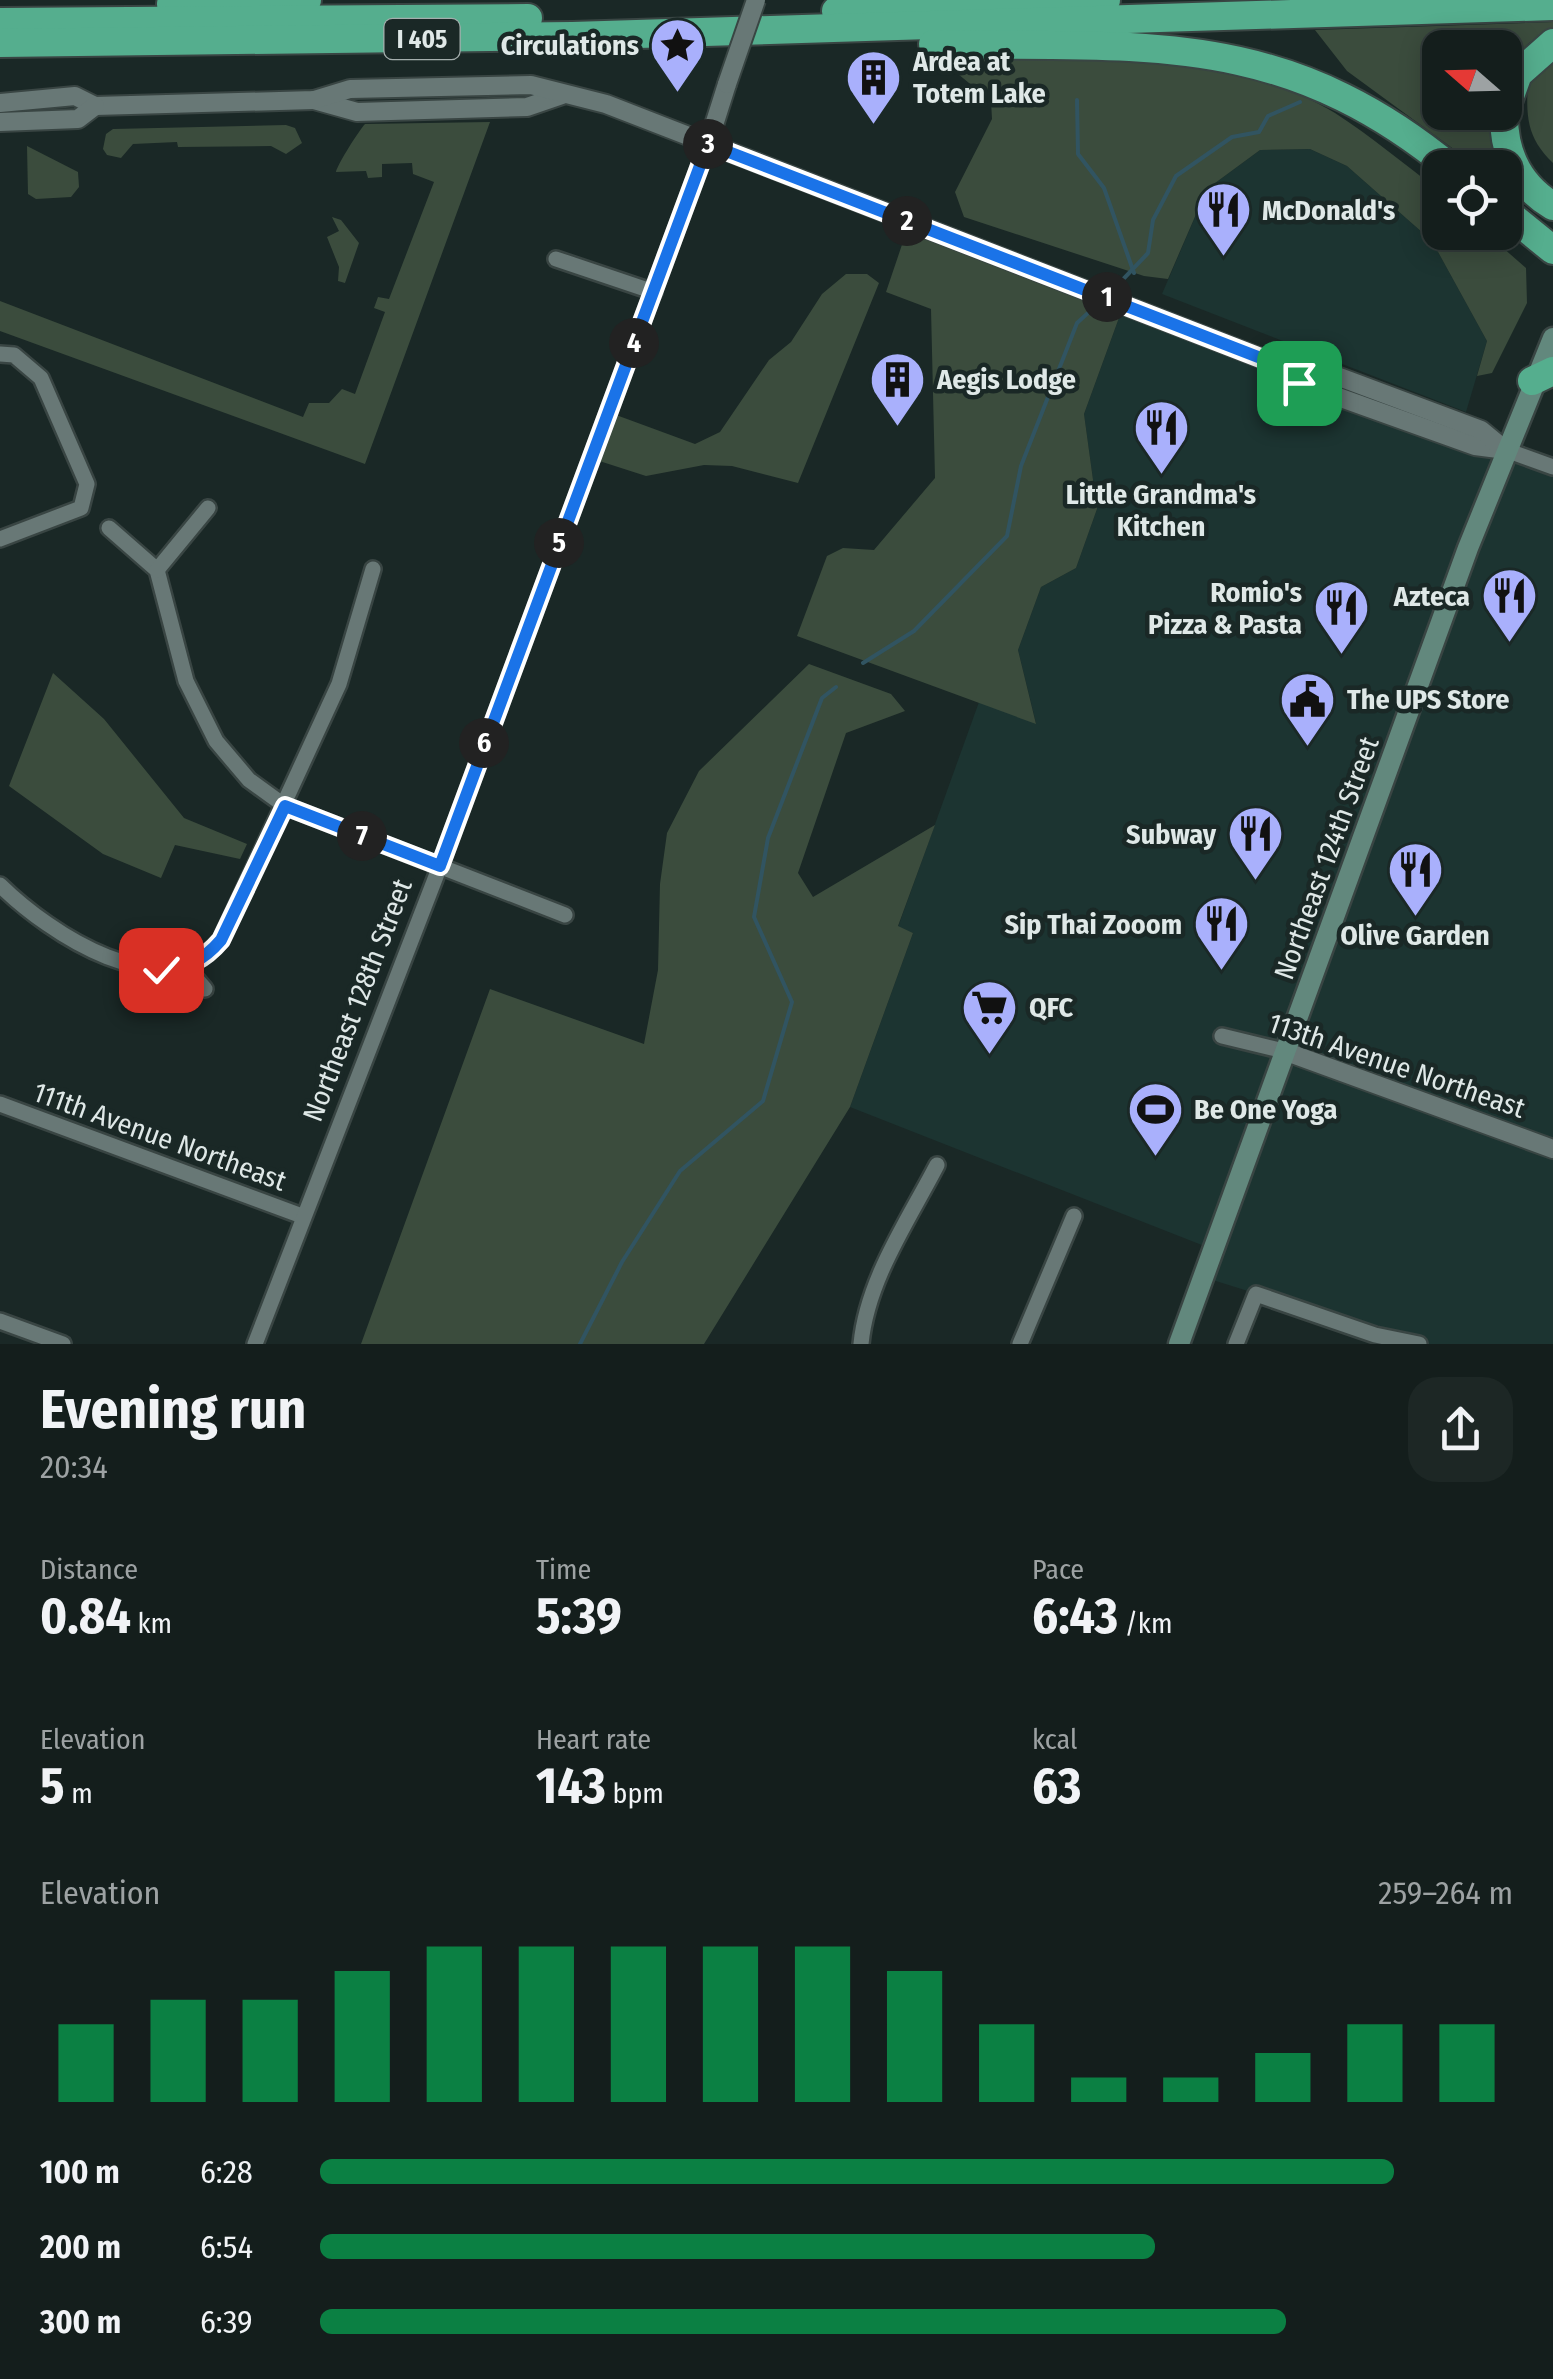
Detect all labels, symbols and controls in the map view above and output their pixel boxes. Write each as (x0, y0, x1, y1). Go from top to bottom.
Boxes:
place icon: Circulations (648, 15, 708, 94)
road number: I 405 (384, 19, 460, 59)
place label: Circulations (501, 29, 639, 62)
north arrow (1422, 30, 1522, 130)
map controls (1422, 30, 1522, 250)
place label: Ardea at Totem Lake (912, 45, 1046, 110)
building icon: Ardea at Totem Lake (844, 47, 904, 126)
pin: 3 (683, 119, 733, 169)
text: 3 (701, 127, 715, 160)
button: locate (1422, 150, 1522, 250)
restaurant icon: McDonald's (1193, 180, 1253, 259)
place label: McDonald's (1262, 194, 1395, 227)
pin: 2 (882, 196, 932, 246)
text: 2 (901, 204, 913, 237)
pin: 1 (1082, 272, 1132, 322)
text: 1 (1101, 280, 1113, 313)
pin: 4 (609, 318, 659, 368)
text: 4 (627, 326, 641, 359)
pin (1257, 341, 1342, 426)
building icon: Aegis Lodge (868, 349, 928, 428)
icon: arrive (1272, 356, 1327, 411)
place label: Aegis Lodge (936, 363, 1076, 396)
restaurant icon: Little Grandma's Kitchen (1131, 398, 1191, 477)
place label: Little Grandma's Kitchen (1066, 478, 1256, 543)
pin: 5 (534, 518, 584, 568)
text: 5 (552, 526, 566, 559)
restaurant icon: Azteca (1479, 566, 1539, 645)
place label: Romio's Pizza & Pasta (1148, 576, 1302, 641)
restaurant icon: Romio's Pizza & Pasta (1311, 578, 1371, 657)
place label: Azteca (1393, 580, 1470, 613)
public building icon: The UPS Store (1278, 669, 1338, 748)
place label: The UPS Store (1347, 683, 1510, 716)
pin: 6 (459, 718, 509, 768)
text: 6 (477, 726, 491, 759)
street label: Northeast 124th Street (1267, 732, 1386, 984)
restaurant icon: Subway (1225, 804, 1285, 883)
pin: 7 (337, 811, 387, 861)
place label: Subway (1126, 818, 1217, 851)
text: 7 (356, 819, 368, 852)
restaurant icon: Olive Garden (1385, 839, 1445, 918)
street label: Northeast 128th Street (296, 874, 419, 1126)
restaurant icon: Sip Thai Zooom (1191, 894, 1251, 973)
place label: Sip Thai Zooom (1004, 908, 1182, 941)
place label: Olive Garden (1340, 919, 1490, 952)
pin (119, 928, 204, 1013)
icon: check (134, 943, 189, 998)
supermarket icon: QFC (960, 977, 1020, 1056)
place label: QFC (1029, 991, 1073, 1024)
street label: 113th Avenue Northeast (1264, 1006, 1530, 1125)
street label: 111th Avenue Northeast (29, 1075, 292, 1198)
sports icon: Be One Yoga (1125, 1079, 1185, 1158)
place label: Be One Yoga (1194, 1093, 1338, 1126)
text: Evening run (40, 1377, 306, 1443)
button: share (1408, 1377, 1513, 1482)
text: 20:34 (40, 1448, 108, 1486)
text: Distance (40, 1553, 138, 1586)
text: Time (536, 1553, 591, 1586)
text: Pace (1032, 1553, 1084, 1586)
text: 0.84 (40, 1586, 131, 1646)
text: 5:39 (536, 1586, 622, 1646)
text: 6:43 (1032, 1586, 1118, 1646)
text: km (131, 1607, 172, 1640)
text: /km (1118, 1607, 1172, 1640)
text: Elevation (40, 1723, 145, 1756)
text: Heart rate (536, 1723, 651, 1756)
text: kcal (1032, 1723, 1077, 1756)
text: 5 (40, 1756, 65, 1816)
text: 143 (536, 1756, 606, 1816)
text: 63 (1032, 1756, 1081, 1816)
text: m (65, 1777, 93, 1810)
text: bpm (606, 1777, 664, 1810)
text: Elevation (40, 1874, 160, 1912)
text: 259–264 m (1378, 1874, 1513, 1912)
text: 100 m (40, 2153, 120, 2191)
text: 6:28 (200, 2153, 253, 2191)
text: 200 m (40, 2228, 121, 2266)
text: 6:54 (200, 2228, 253, 2266)
text: 300 m (40, 2303, 121, 2341)
text: 6:39 (200, 2303, 253, 2341)

